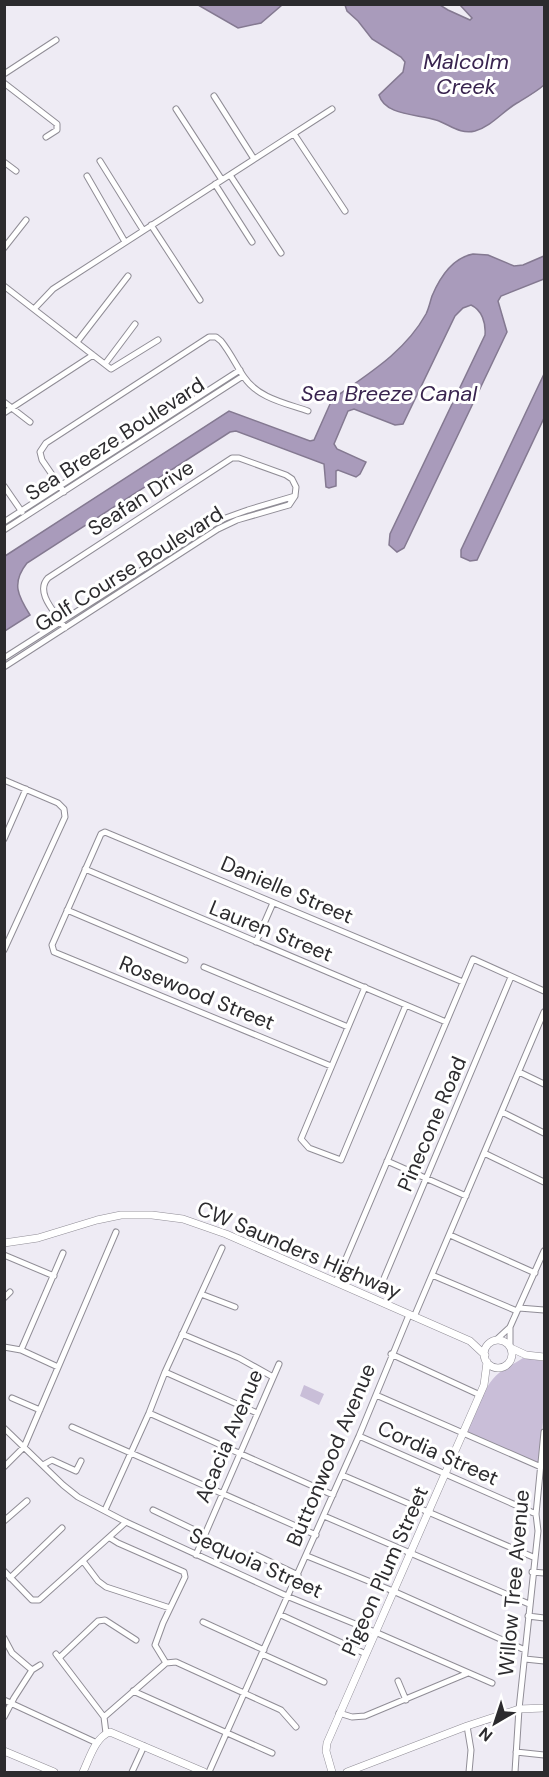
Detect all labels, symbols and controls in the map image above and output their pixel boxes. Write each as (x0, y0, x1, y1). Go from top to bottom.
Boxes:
water label: Malcolm Creek (423, 47, 509, 101)
street label: Sea Breeze Boulevard (20, 371, 210, 507)
water label: Sea Breeze Canal (301, 379, 478, 408)
street label: Seafan Drive (83, 453, 199, 543)
street label: Golf Course Boulevard (30, 500, 228, 638)
street label: Danielle Street (216, 850, 358, 930)
street label: Lauren Street (205, 893, 337, 969)
street label: Rosewood Street (115, 949, 279, 1037)
street label: Pinecone Road (391, 1052, 473, 1196)
street label: CW Saunders Highway (193, 1194, 406, 1306)
street label: Buttonwood Avenue (280, 1359, 382, 1551)
street label: Acacia Avenue (188, 1365, 270, 1507)
street label: Cordia Street (373, 1414, 503, 1492)
street label: Pigeon Plum Street (335, 1482, 435, 1660)
street label: Willow Tree Avenue (492, 1488, 536, 1677)
street label: Sequoia Street (185, 1521, 327, 1605)
north arrow (465, 1693, 525, 1753)
text: N (475, 1722, 497, 1746)

